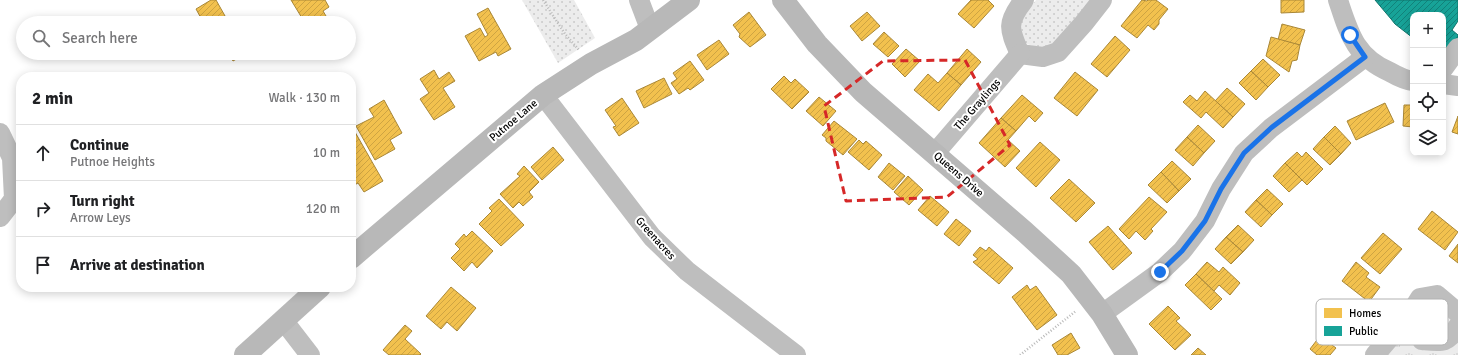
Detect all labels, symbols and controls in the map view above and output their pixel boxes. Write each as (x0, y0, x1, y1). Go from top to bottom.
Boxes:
map controls (1410, 12, 1446, 156)
button: + (1410, 12, 1446, 48)
search box (16, 16, 356, 60)
route start (1341, 26, 1359, 44)
icon: search (30, 27, 52, 49)
text: Search here (62, 29, 138, 47)
button: − (1410, 48, 1446, 84)
street label: The Graylings (952, 76, 1003, 133)
button: locate (1410, 84, 1446, 120)
text: 2 min (32, 88, 73, 109)
text: Walk · 130 m (269, 90, 340, 106)
street label: Putnoe Lane (487, 97, 540, 144)
button: layers (1410, 120, 1446, 156)
text: Continue (70, 136, 129, 154)
icon: ahead (32, 142, 54, 164)
text: 10 m (313, 145, 340, 161)
street label: Queens Drive (931, 149, 986, 200)
text: Putnoe Heights (70, 154, 155, 170)
text: Turn right (70, 192, 135, 210)
icon: right (32, 198, 54, 220)
text: 120 m (306, 201, 340, 217)
text: Arrow Leys (70, 210, 131, 226)
street label: Greenacres (633, 214, 678, 262)
icon: arrive (32, 254, 54, 276)
text: Arrive at destination (70, 256, 205, 274)
route end (1151, 263, 1169, 281)
legend (1316, 299, 1448, 345)
text: Homes (1349, 307, 1381, 320)
text: Public (1349, 325, 1378, 338)

